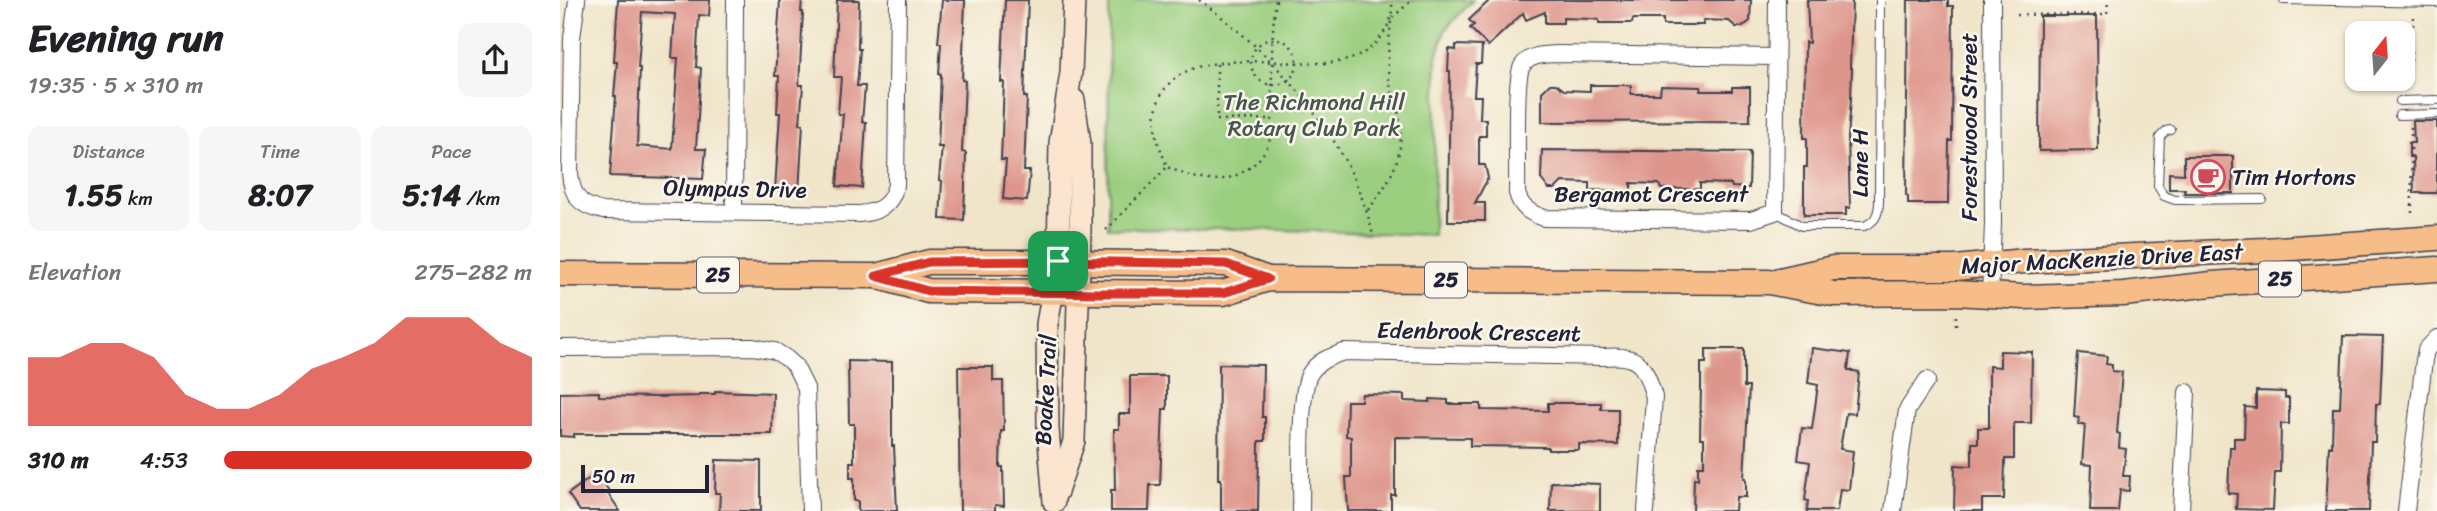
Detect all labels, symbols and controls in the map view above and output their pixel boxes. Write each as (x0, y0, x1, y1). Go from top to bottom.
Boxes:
text: Evening run (28, 5, 224, 72)
north arrow (2345, 21, 2415, 91)
map controls (2345, 21, 2415, 91)
button: share (458, 23, 532, 97)
street label: Forestwood Street (1949, 33, 1990, 221)
text: 19:35 · 5 × 310 m (28, 65, 203, 106)
park label: The Richmond Hill Rotary Club Park (1223, 82, 1405, 149)
street label: Lane H (1840, 128, 1881, 197)
text: Distance (73, 135, 145, 168)
text: Time (260, 135, 300, 168)
text: Pace (431, 135, 471, 168)
place label: Tim Hortons (2232, 157, 2356, 198)
cafe icon: Tim Hortons (2189, 158, 2227, 196)
street label: Olympus Drive (663, 167, 807, 211)
text: 1.55 (65, 168, 123, 222)
text: 8:07 (248, 168, 312, 222)
text: 5:14 (402, 168, 461, 222)
street label: Bergamot Crescent (1554, 174, 1750, 215)
text: km (123, 182, 153, 215)
text: /km (461, 182, 500, 215)
pin (1028, 231, 1088, 291)
street label: Major MacKenzie Drive East (1960, 231, 2246, 287)
icon: arrive (1039, 242, 1077, 280)
text: Elevation (28, 252, 121, 293)
text: 275–282 m (414, 252, 532, 293)
road number: 25 (697, 258, 739, 292)
road number: 25 (1425, 262, 1467, 298)
road number: 25 (2259, 262, 2301, 296)
street label: Edenbrook Crescent (1377, 310, 1581, 354)
street label: Boake Trail (1023, 333, 1069, 447)
text: 310 m (28, 440, 89, 481)
text: 4:53 (140, 440, 188, 481)
text: 50 m (592, 460, 635, 493)
scale bar (581, 462, 709, 494)

